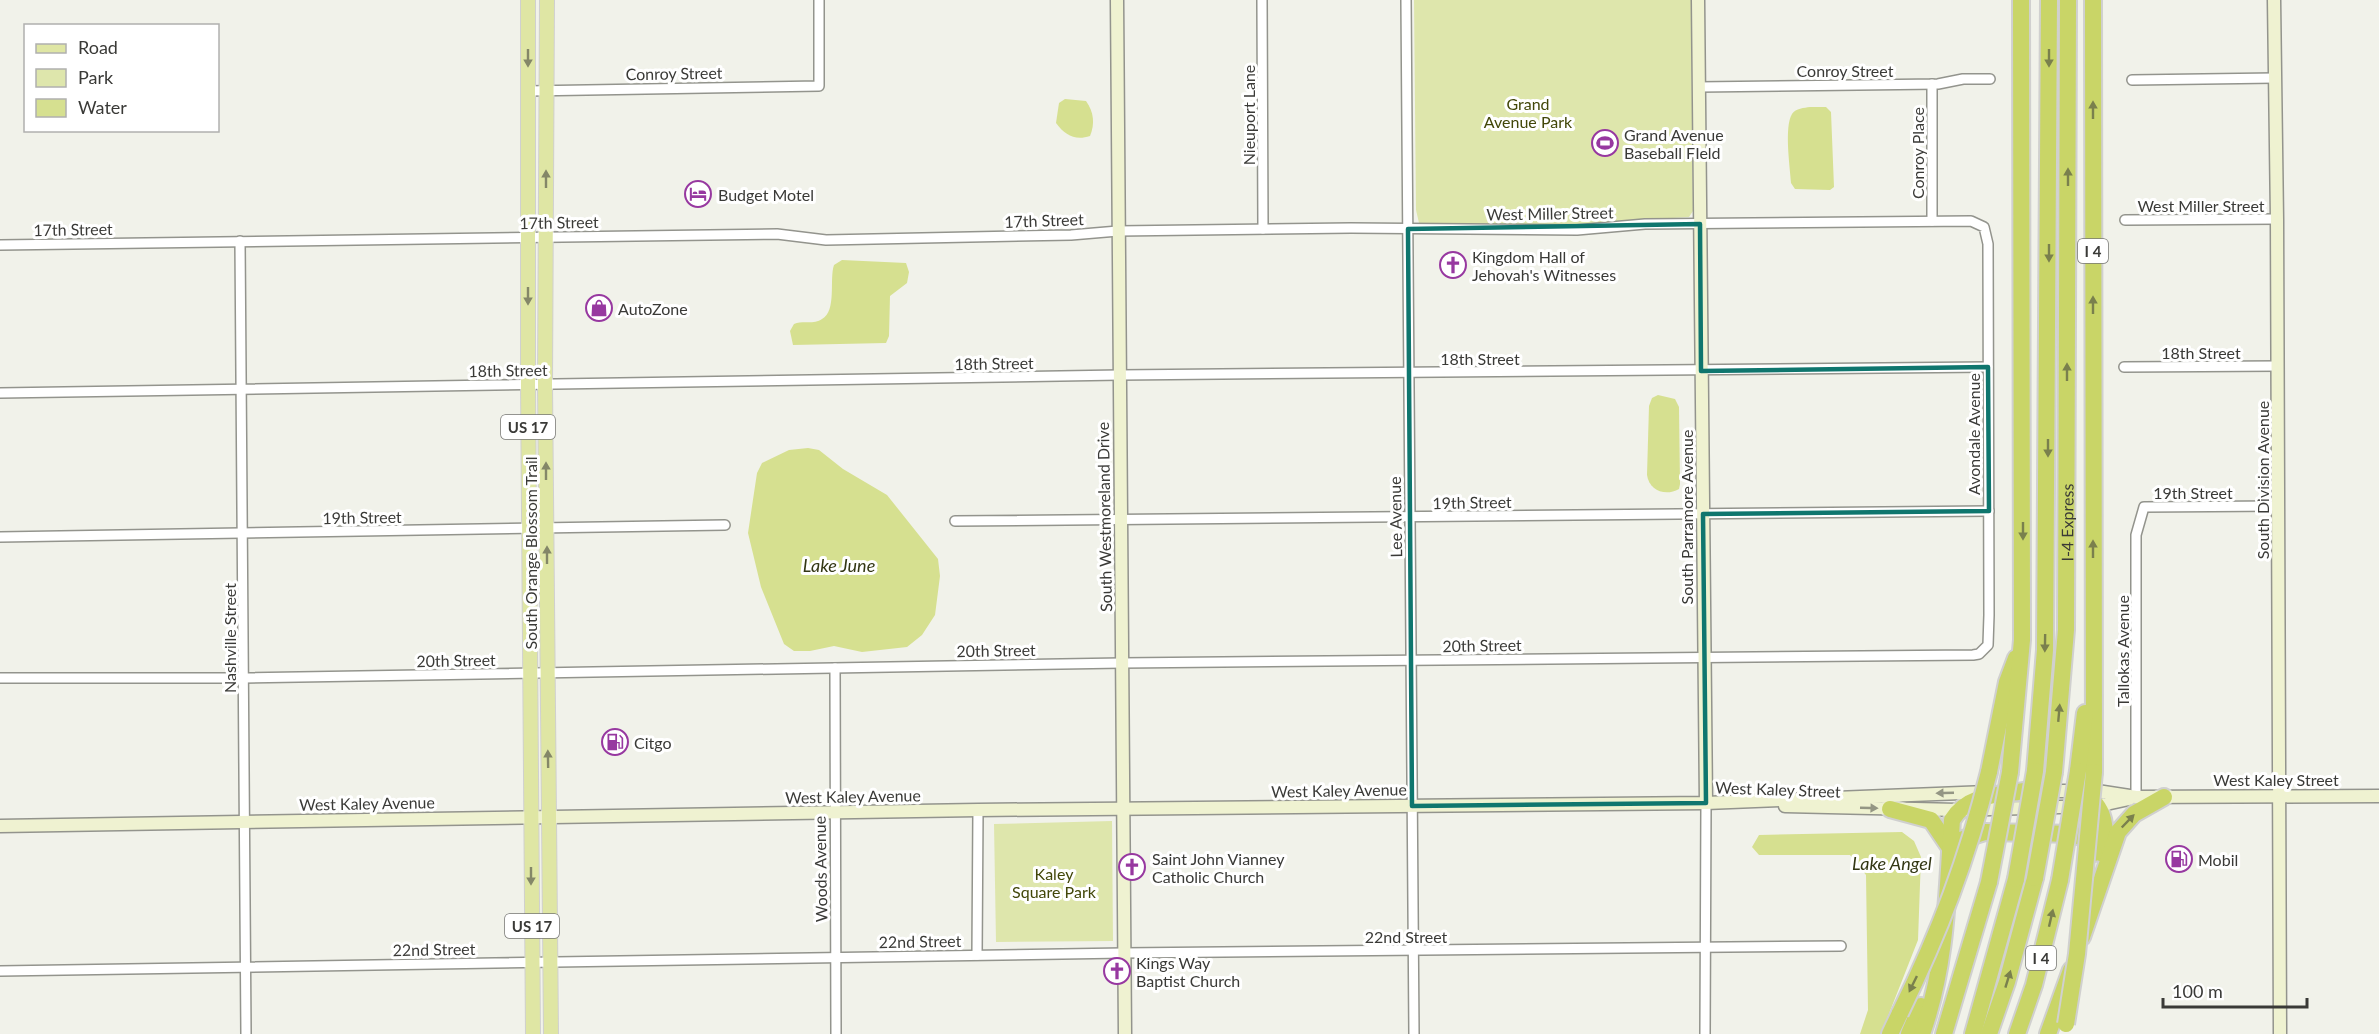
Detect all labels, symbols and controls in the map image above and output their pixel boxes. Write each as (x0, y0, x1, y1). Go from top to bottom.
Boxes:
legend (24, 24, 219, 132)
text: Road (78, 36, 118, 58)
one-way arrow (523, 48, 533, 67)
one-way arrow (2044, 49, 2054, 68)
street label: Conroy Street (1797, 61, 1894, 80)
street label: Conroy Street (625, 63, 723, 83)
street label: Nieuport Lane (1239, 65, 1258, 165)
text: Park (78, 66, 114, 88)
park label: Grand Avenue Park (1484, 94, 1573, 131)
text: Water (78, 96, 127, 118)
one-way arrow (2088, 101, 2098, 120)
street label: Conroy Place (1908, 107, 1927, 199)
place label: Grand Avenue Baseball FIeld (1624, 125, 1724, 162)
sports icon: Grand Avenue Baseball FIeld (1590, 128, 1620, 158)
one-way arrow (2063, 167, 2073, 186)
one-way arrow (541, 170, 551, 189)
hotel icon: Budget Motel (683, 179, 713, 209)
place label: Budget Motel (718, 185, 814, 204)
street label: West Miller Street (2137, 196, 2265, 215)
street label: West Miller Street (1486, 202, 1614, 224)
street label: 17th Street (1004, 209, 1084, 231)
street label: 17th Street (519, 212, 599, 232)
street label: 17th Street (33, 219, 113, 239)
road number: I 4 (2078, 239, 2108, 263)
one-way arrow (2044, 244, 2054, 263)
place label: Kingdom Hall of Jehovah's Witnesses (1472, 247, 1616, 284)
church icon: Kingdom Hall of Jehovah's Witnesses (1438, 250, 1468, 280)
one-way arrow (523, 287, 533, 306)
shop icon: AutoZone (584, 293, 614, 323)
one-way arrow (2088, 296, 2098, 315)
place label: AutoZone (618, 299, 688, 318)
street label: 18th Street (2161, 343, 2241, 362)
street label: 18th Street (1440, 349, 1520, 368)
street label: 18th Street (954, 353, 1034, 373)
street label: 18th Street (468, 360, 548, 380)
one-way arrow (2062, 362, 2072, 381)
street label: Avondale Avenue (1964, 373, 1983, 495)
street label: South Division Avenue (2253, 401, 2272, 559)
road number: US 17 (501, 415, 555, 439)
street label: South Westmoreland Drive (1093, 422, 1115, 612)
street label: South Parramore Avenue (1677, 430, 1696, 604)
one-way arrow (2043, 439, 2053, 458)
street label: South Orange Blossom Trail (521, 456, 540, 650)
one-way arrow (541, 461, 551, 480)
street label: Lee Avenue (1385, 476, 1405, 558)
street label: I-4 Express (2057, 483, 2076, 561)
street label: 19th Street (2153, 483, 2233, 502)
street label: 19th Street (1432, 492, 1512, 512)
street label: 19th Street (322, 507, 402, 527)
one-way arrow (2018, 522, 2028, 541)
one-way arrow (2088, 539, 2098, 558)
one-way arrow (542, 546, 552, 565)
water label: Lake June (803, 554, 875, 576)
street label: Nashville Street (220, 583, 239, 693)
street label: Tallokas Avenue (2113, 595, 2132, 707)
one-way arrow (2041, 634, 2050, 653)
street label: 20th Street (1442, 635, 1522, 655)
street label: 20th Street (956, 640, 1036, 660)
street label: 20th Street (416, 650, 496, 670)
one-way arrow (2054, 704, 2064, 723)
fuel station icon: Citgo (600, 727, 630, 757)
place label: Citgo (634, 733, 672, 752)
one-way arrow (543, 749, 553, 768)
street label: West Kaley Street (2213, 770, 2339, 789)
street label: West Kaley Street (1715, 777, 1841, 801)
street label: West Kaley Avenue (1271, 779, 1407, 801)
street label: West Kaley Avenue (785, 785, 921, 807)
one-way arrow (1936, 789, 1955, 798)
street label: West Kaley Avenue (299, 792, 435, 814)
one-way arrow (1860, 803, 1879, 813)
one-way arrow (2121, 814, 2135, 829)
street label: Woods Avenue (810, 816, 830, 922)
fuel station icon: Mobil (2164, 844, 2194, 874)
place label: Saint John Vianney Catholic Church (1152, 849, 1285, 886)
place label: Mobil (2198, 850, 2238, 869)
church icon: Saint John Vianney Catholic Church (1117, 852, 1147, 882)
water label: Lake Angel (1852, 852, 1932, 874)
park label: Kaley Square Park (1012, 864, 1097, 901)
one-way arrow (527, 866, 536, 885)
one-way arrow (2047, 908, 2057, 927)
road number: US 17 (505, 914, 559, 938)
street label: 22nd Street (1365, 927, 1448, 946)
street label: 22nd Street (879, 931, 962, 951)
street label: 22nd Street (393, 939, 476, 959)
road number: I 4 (2026, 946, 2056, 970)
place label: Kings Way Baptist Church (1136, 953, 1240, 990)
church icon: Kings Way Baptist Church (1102, 956, 1132, 986)
one-way arrow (2004, 970, 2013, 988)
scale bar (2163, 971, 2307, 1009)
one-way arrow (1909, 976, 1918, 993)
text: 100 m (2172, 980, 2223, 1002)

